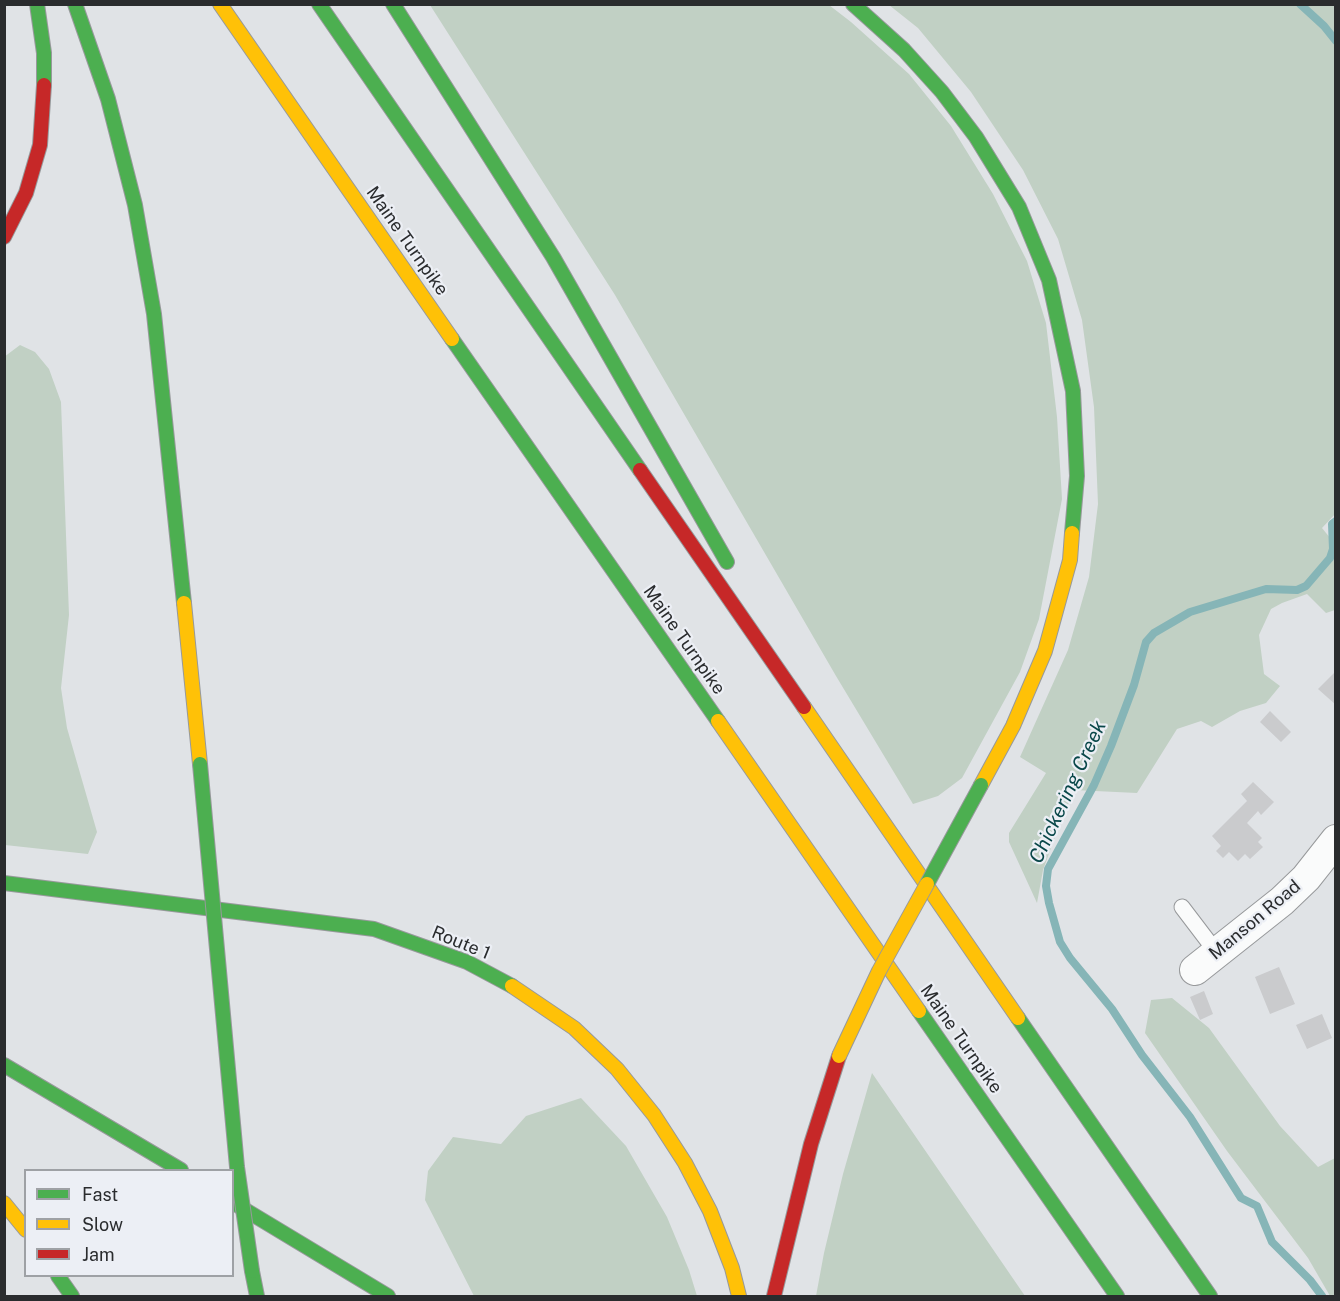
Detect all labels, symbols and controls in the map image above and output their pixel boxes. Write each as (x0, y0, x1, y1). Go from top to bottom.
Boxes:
street label: Maine Turnpike (361, 182, 453, 300)
street label: Maine Turnpike (638, 581, 730, 699)
water label: Chickering Creek (1024, 717, 1112, 867)
street label: Manson Road (1205, 875, 1305, 965)
street label: Route 1 (429, 922, 493, 964)
street label: Maine Turnpike (915, 980, 1007, 1098)
legend (24, 1169, 234, 1277)
text: Fast (82, 1184, 118, 1205)
text: Slow (82, 1214, 123, 1235)
text: Jam (82, 1244, 115, 1265)

